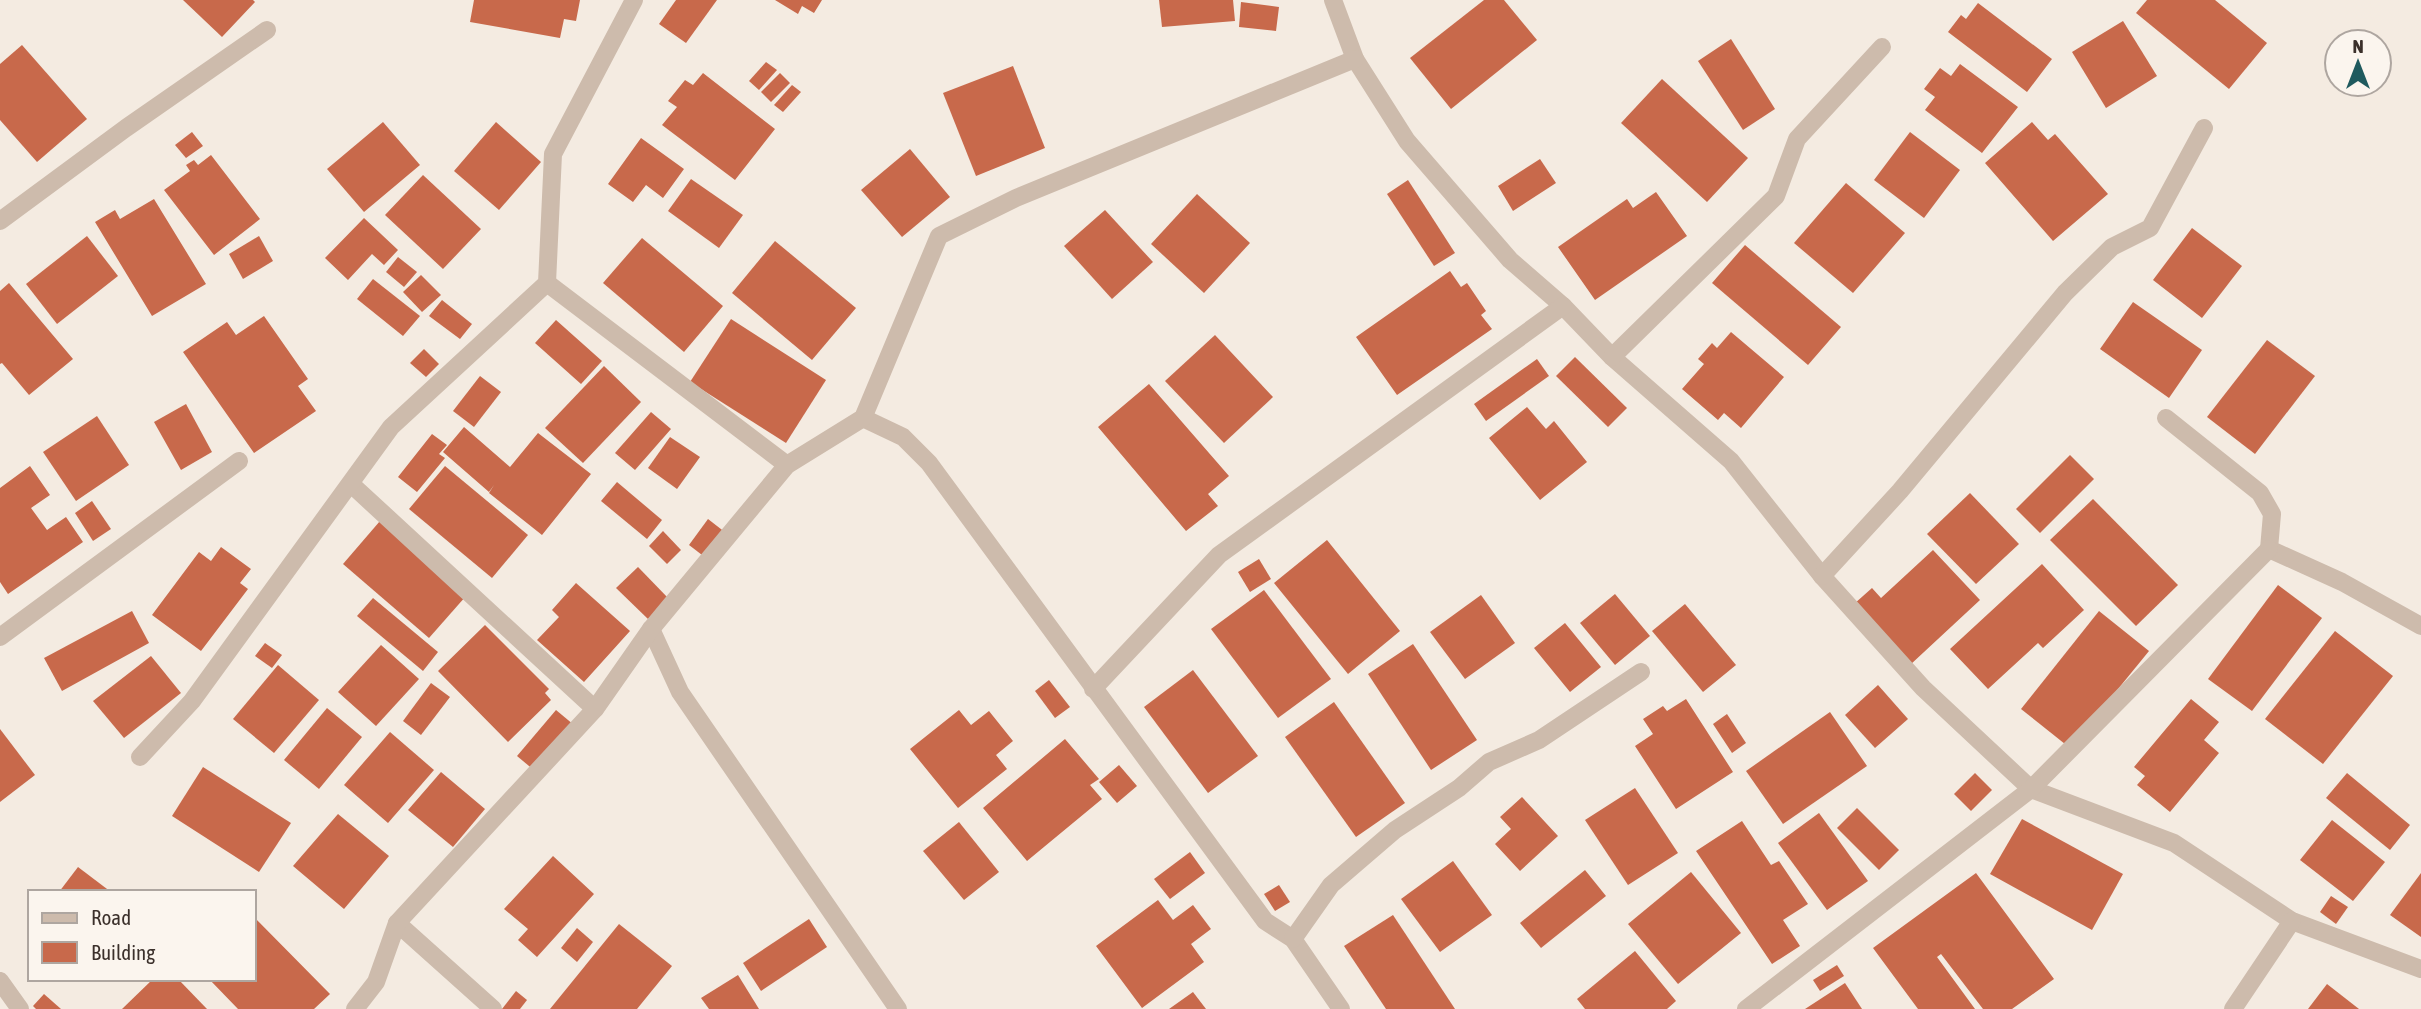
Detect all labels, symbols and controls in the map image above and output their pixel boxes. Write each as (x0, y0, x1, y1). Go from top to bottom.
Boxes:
north arrow (2323, 28, 2393, 98)
text: N (2352, 35, 2364, 57)
legend (28, 890, 256, 981)
text: Road (91, 905, 131, 929)
text: Building (91, 940, 155, 964)

